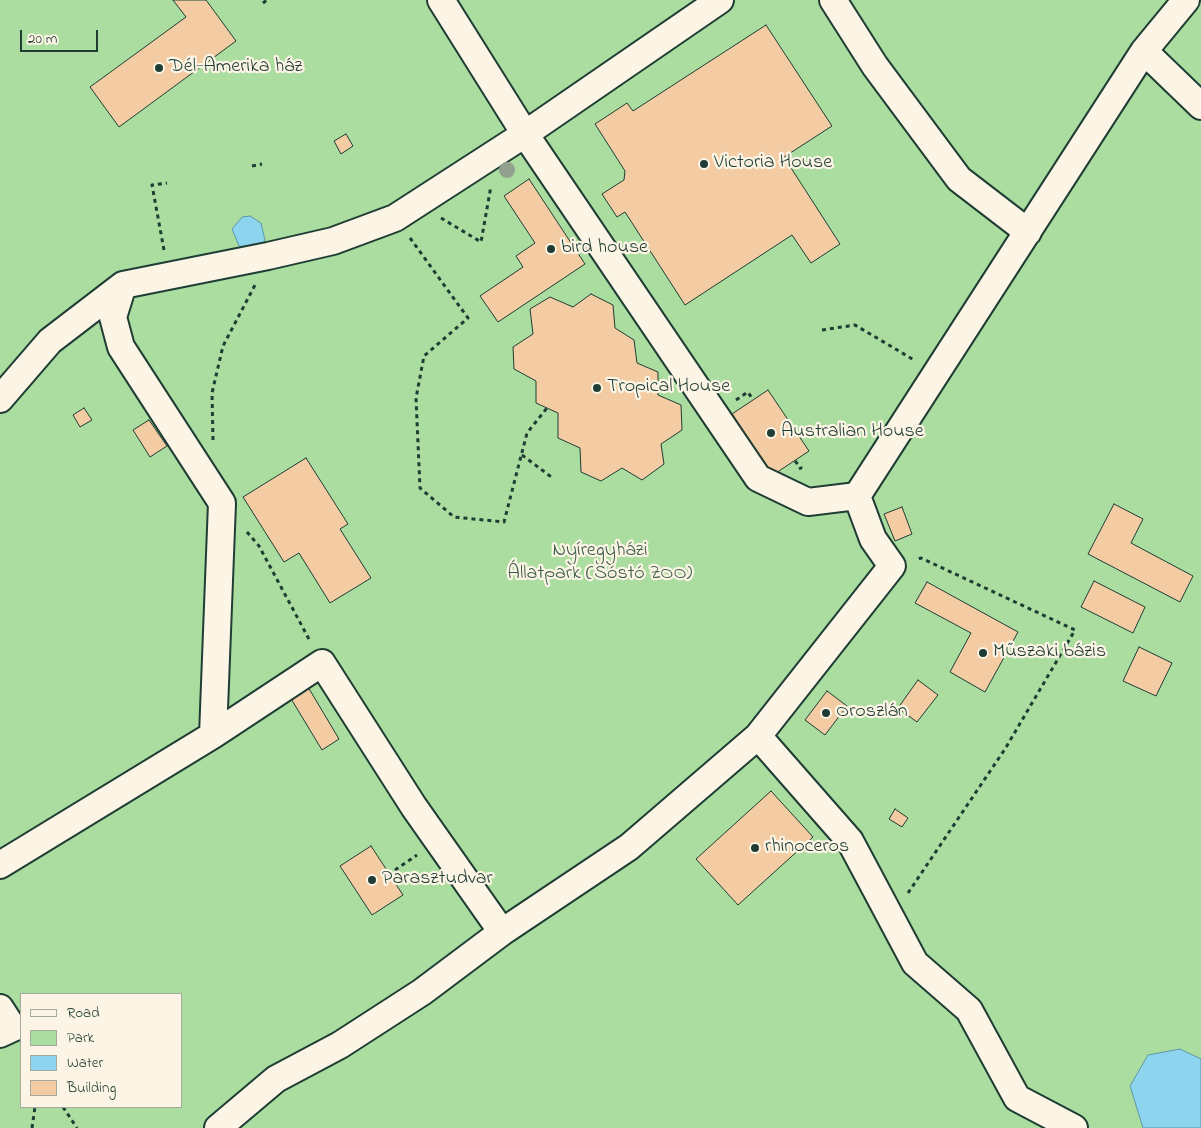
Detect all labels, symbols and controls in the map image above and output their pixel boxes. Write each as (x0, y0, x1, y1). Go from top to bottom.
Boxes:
scale bar (22, 20, 100, 52)
text: 20 m (28, 28, 57, 50)
place label: Dél-Amerika ház (169, 56, 303, 80)
marker: Dél-Amerika ház (153, 62, 165, 74)
place label: Victoria House (714, 152, 832, 176)
marker: Victoria House (698, 158, 710, 170)
place label: bird house (561, 237, 648, 261)
marker: bird house (545, 243, 557, 255)
place label: Tropical House (607, 376, 730, 400)
marker: Tropical House (591, 382, 603, 394)
place label: Australian House (781, 421, 924, 445)
marker: Australian House (765, 427, 777, 439)
park label: Nyíregyházi Állatpark (Sóstó ZOO) (508, 540, 692, 587)
place label: Műszaki bázis (993, 641, 1106, 665)
marker: Műszaki bázis (977, 647, 989, 659)
place label: Oroszlán (836, 701, 908, 725)
marker: Oroszlán (820, 707, 832, 719)
place label: rhinoceros (765, 836, 849, 860)
marker: rhinoceros (749, 842, 761, 854)
place label: Parasztudvar (382, 868, 493, 892)
marker: Parasztudvar (366, 874, 378, 886)
legend (20, 993, 182, 1108)
text: Road (67, 1002, 100, 1024)
text: Park (67, 1027, 94, 1049)
text: Water (67, 1052, 103, 1074)
text: Building (67, 1077, 116, 1099)

